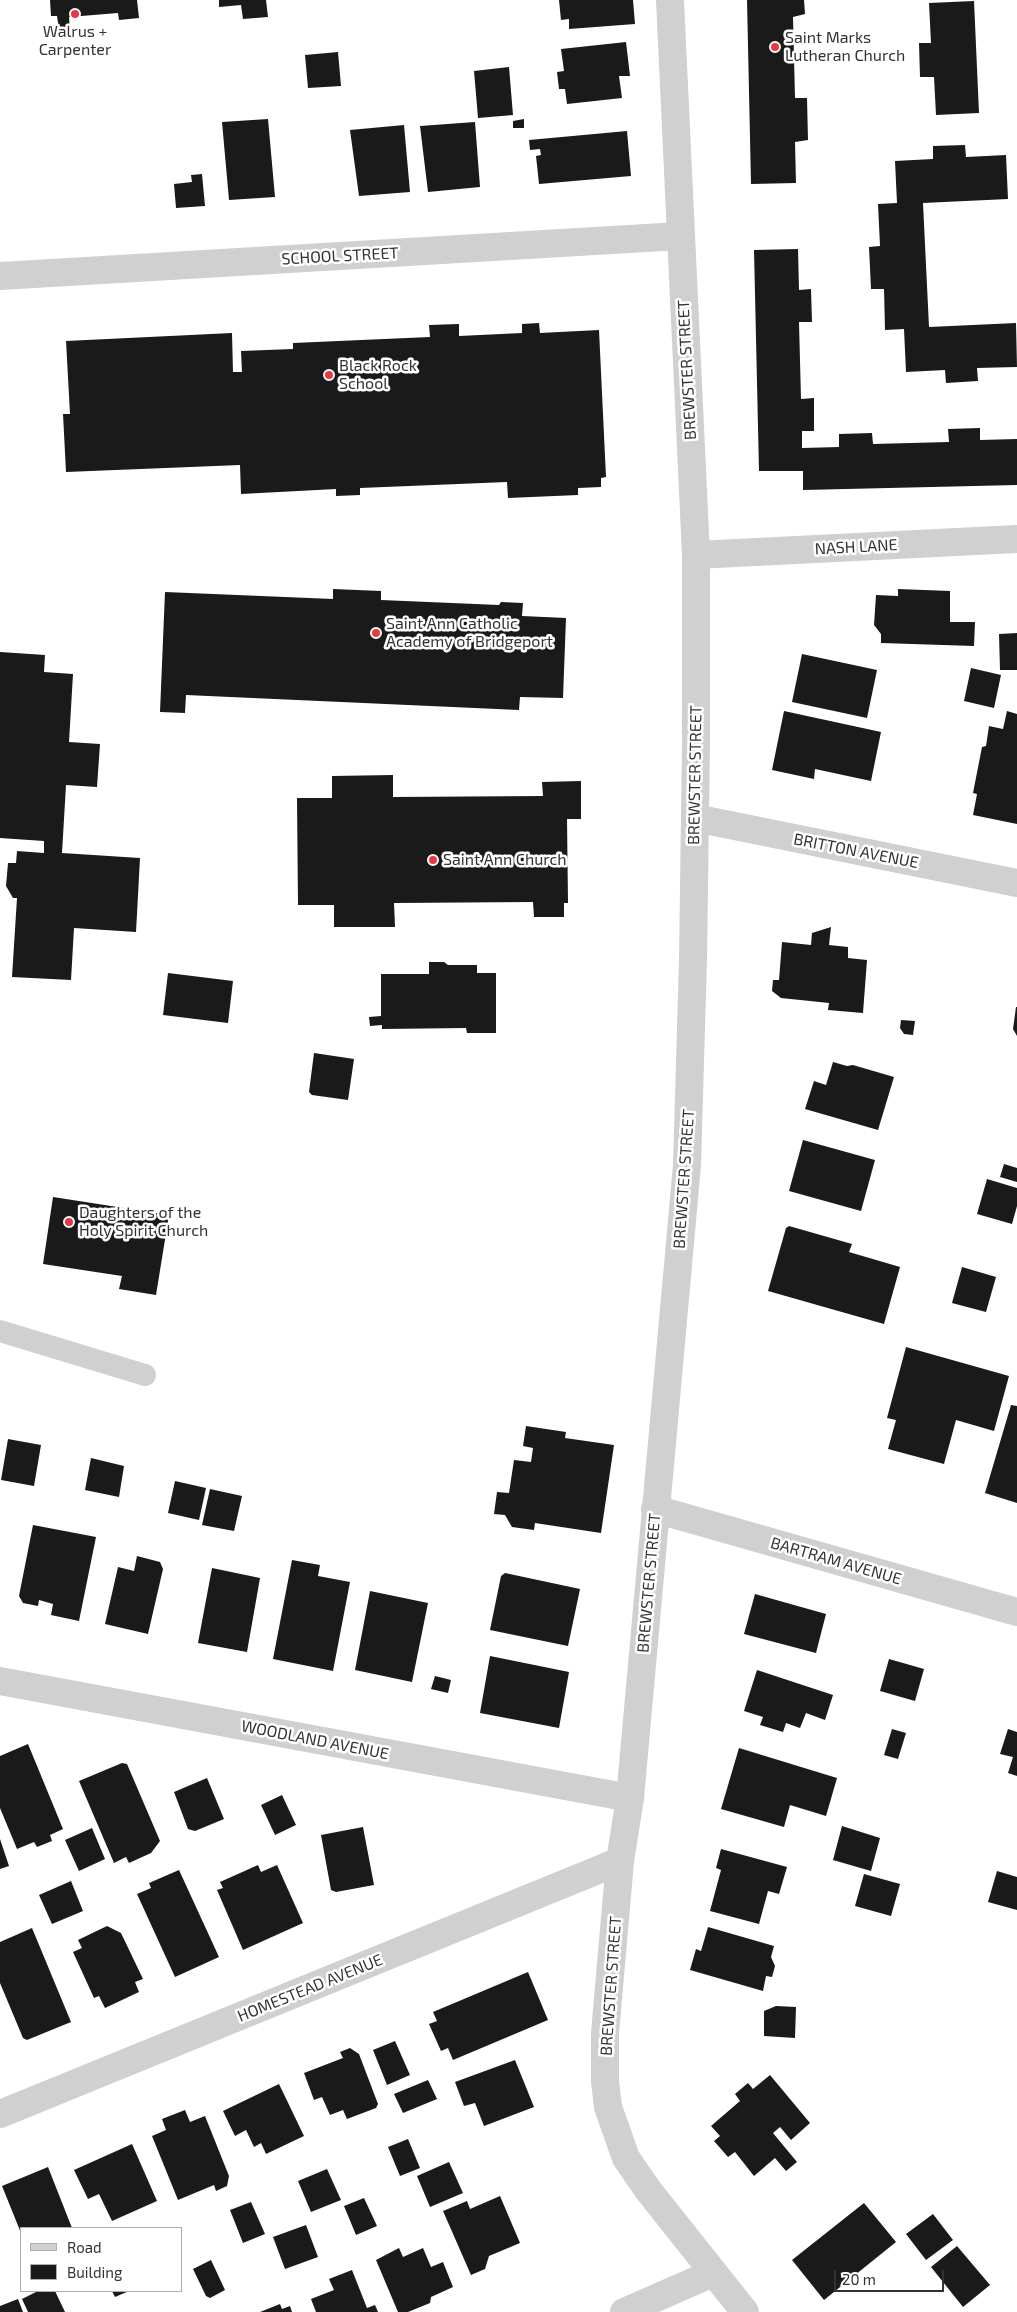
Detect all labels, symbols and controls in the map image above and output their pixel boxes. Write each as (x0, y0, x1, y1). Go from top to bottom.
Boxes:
marker: Walrus + Carpenter (69, 8, 81, 20)
place label: Walrus + Carpenter (39, 22, 111, 60)
place label: Saint Marks Lutheran Church (785, 28, 905, 66)
marker: Saint Marks Lutheran Church (769, 41, 781, 53)
street label: SCHOOL STREET (281, 243, 399, 269)
street label: BREWSTER STREET (674, 300, 700, 440)
place label: Black Rock School (339, 356, 417, 394)
marker: Black Rock School (323, 369, 335, 381)
street label: NASH LANE (814, 535, 898, 559)
place label: Saint Ann Catholic Academy of Bridgeport (386, 614, 553, 652)
marker: Saint Ann Catholic Academy of Bridgeport (370, 627, 382, 639)
street label: BREWSTER STREET (684, 705, 706, 845)
street label: BRITTON AVENUE (792, 829, 920, 873)
place label: Saint Ann Church (443, 850, 567, 870)
marker: Saint Ann Church (427, 854, 439, 866)
street label: BREWSTER STREET (670, 1109, 698, 1249)
place label: Daughters of the Holy Spirit Church (79, 1203, 208, 1241)
marker: Daughters of the Holy Spirit Church (63, 1216, 75, 1228)
street label: BREWSTER STREET (633, 1512, 665, 1654)
street label: BARTRAM AVENUE (768, 1533, 904, 1589)
street label: WOODLAND AVENUE (240, 1716, 390, 1764)
street label: BREWSTER STREET (597, 1916, 625, 2056)
street label: HOMESTEAD AVENUE (235, 1950, 385, 2026)
legend (20, 2227, 182, 2292)
text: Road (67, 2238, 102, 2256)
scale bar (837, 2260, 947, 2292)
text: Building (67, 2263, 122, 2281)
text: 20 m (842, 2270, 876, 2288)

